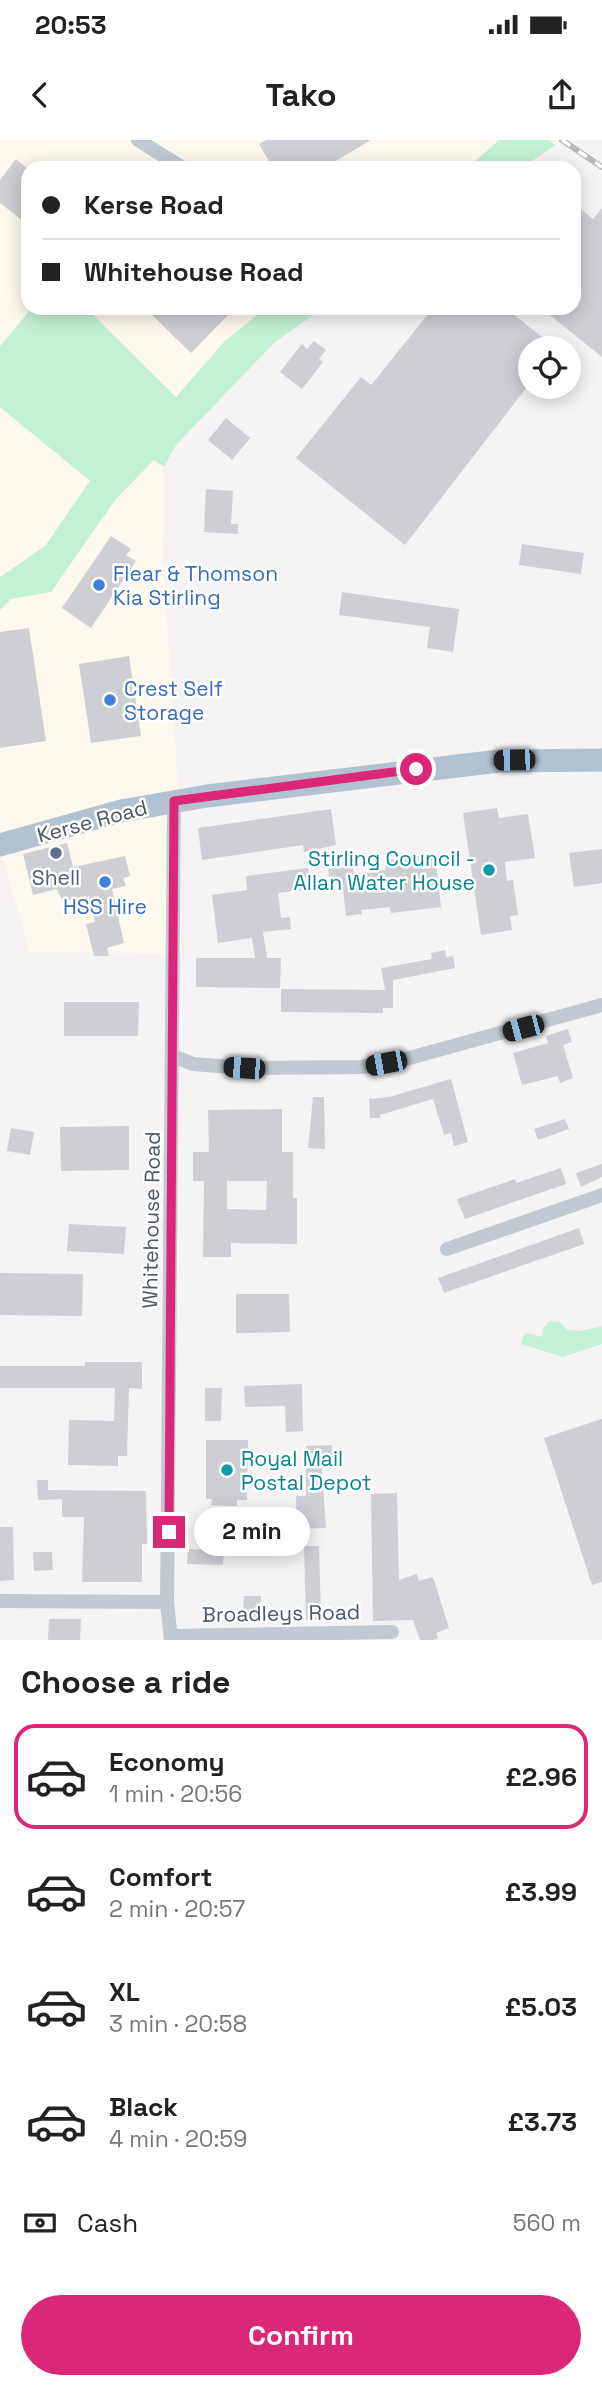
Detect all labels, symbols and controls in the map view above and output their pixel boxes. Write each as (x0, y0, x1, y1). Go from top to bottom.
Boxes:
text: 20:53 (35, 8, 106, 42)
text: Tako (265, 75, 337, 115)
icon: back (21, 76, 59, 114)
icon: share (543, 76, 581, 114)
text: Kerse Road (84, 188, 224, 222)
text: Whitehouse Road (84, 255, 304, 289)
map controls (518, 336, 581, 399)
button: locate (518, 336, 581, 399)
place label: Flear & Thomson Kia Stirling (113, 560, 278, 611)
marker: Flear & Thomson Kia Stirling (91, 577, 107, 593)
place label: Crest Self Storage (124, 675, 223, 726)
marker: Crest Self Storage (102, 692, 118, 708)
car (493, 749, 536, 771)
route start (400, 753, 432, 785)
street label: Kerse Road (34, 793, 150, 849)
marker: Shell (48, 845, 64, 861)
place label: Stirling Council - Allan Water House (294, 845, 475, 896)
marker: Stirling Council - Allan Water House (481, 862, 497, 878)
place label: Shell (32, 864, 80, 891)
marker: HSS Hire (97, 874, 113, 890)
place label: HSS Hire (63, 893, 147, 920)
car (500, 1012, 547, 1044)
car (364, 1049, 409, 1077)
car (223, 1056, 266, 1080)
street label: Whitehouse Road (136, 1131, 166, 1309)
place label: Royal Mail Postal Depot (241, 1445, 371, 1496)
marker: Royal Mail Postal Depot (219, 1462, 235, 1478)
callout: 2 min (194, 1508, 309, 1556)
route end (153, 1516, 185, 1548)
text: 2 min (222, 1516, 282, 1546)
street label: Broadleys Road (202, 1598, 360, 1628)
text: Choose a ride (21, 1662, 231, 1702)
icon: car (25, 1745, 88, 1808)
text: Economy (109, 1745, 225, 1779)
text: £2.96 (505, 1760, 577, 1794)
text: 1 min · 20:56 (109, 1779, 242, 1809)
icon: car (25, 1860, 88, 1923)
text: Comfort (109, 1860, 212, 1894)
text: £3.99 (505, 1875, 577, 1909)
text: 2 min · 20:57 (109, 1894, 245, 1924)
icon: car (25, 1975, 88, 2038)
text: XL (109, 1975, 140, 2009)
text: £5.03 (505, 1990, 577, 2024)
text: 3 min · 20:58 (109, 2009, 247, 2039)
icon: car (25, 2090, 88, 2153)
text: Black (109, 2090, 178, 2124)
text: £3.73 (508, 2105, 577, 2139)
text: 4 min · 20:59 (109, 2124, 247, 2154)
icon: cash (21, 2204, 59, 2242)
text: Cash (77, 2206, 138, 2240)
text: 560 m (513, 2208, 581, 2238)
button: Confirm (21, 2295, 581, 2375)

